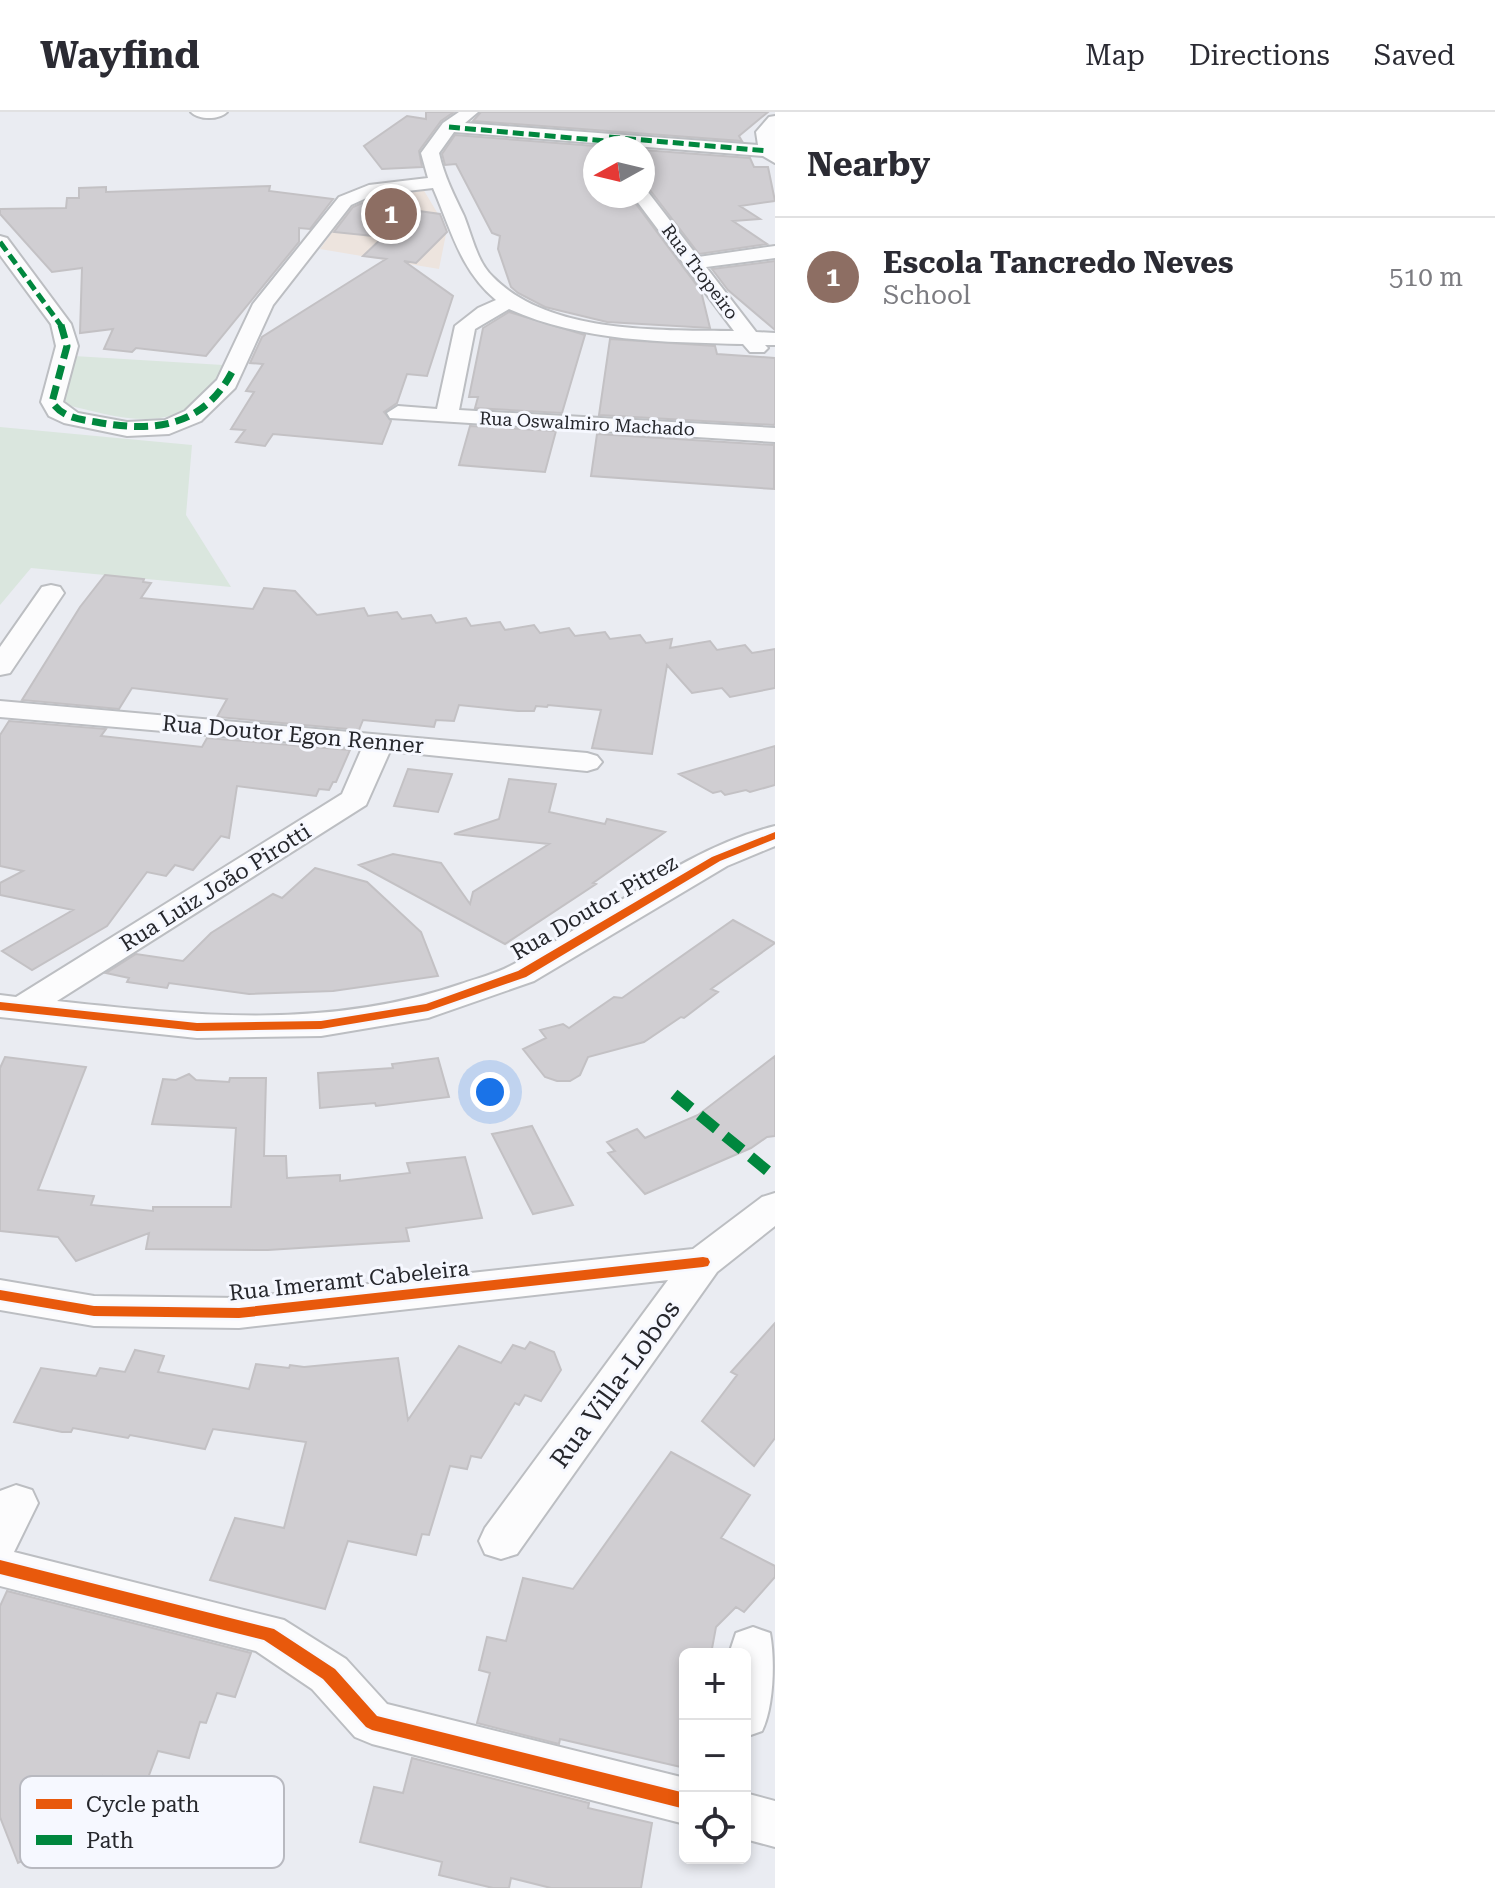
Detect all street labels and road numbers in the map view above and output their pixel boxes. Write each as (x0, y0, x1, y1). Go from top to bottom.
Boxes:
street label: Rua Tropeiro (658, 220, 743, 323)
street label: Rua Oswalmiro Machado (479, 407, 695, 440)
street label: Rua Doutor Egon Renner (161, 711, 425, 758)
street label: Rua Luiz João Pirotti (115, 819, 315, 956)
street label: Rua Doutor Pitrez (507, 850, 682, 965)
street label: Rua Imeramt Cabeleira (228, 1255, 470, 1306)
street label: Rua Villa-Lobos (544, 1294, 686, 1474)

